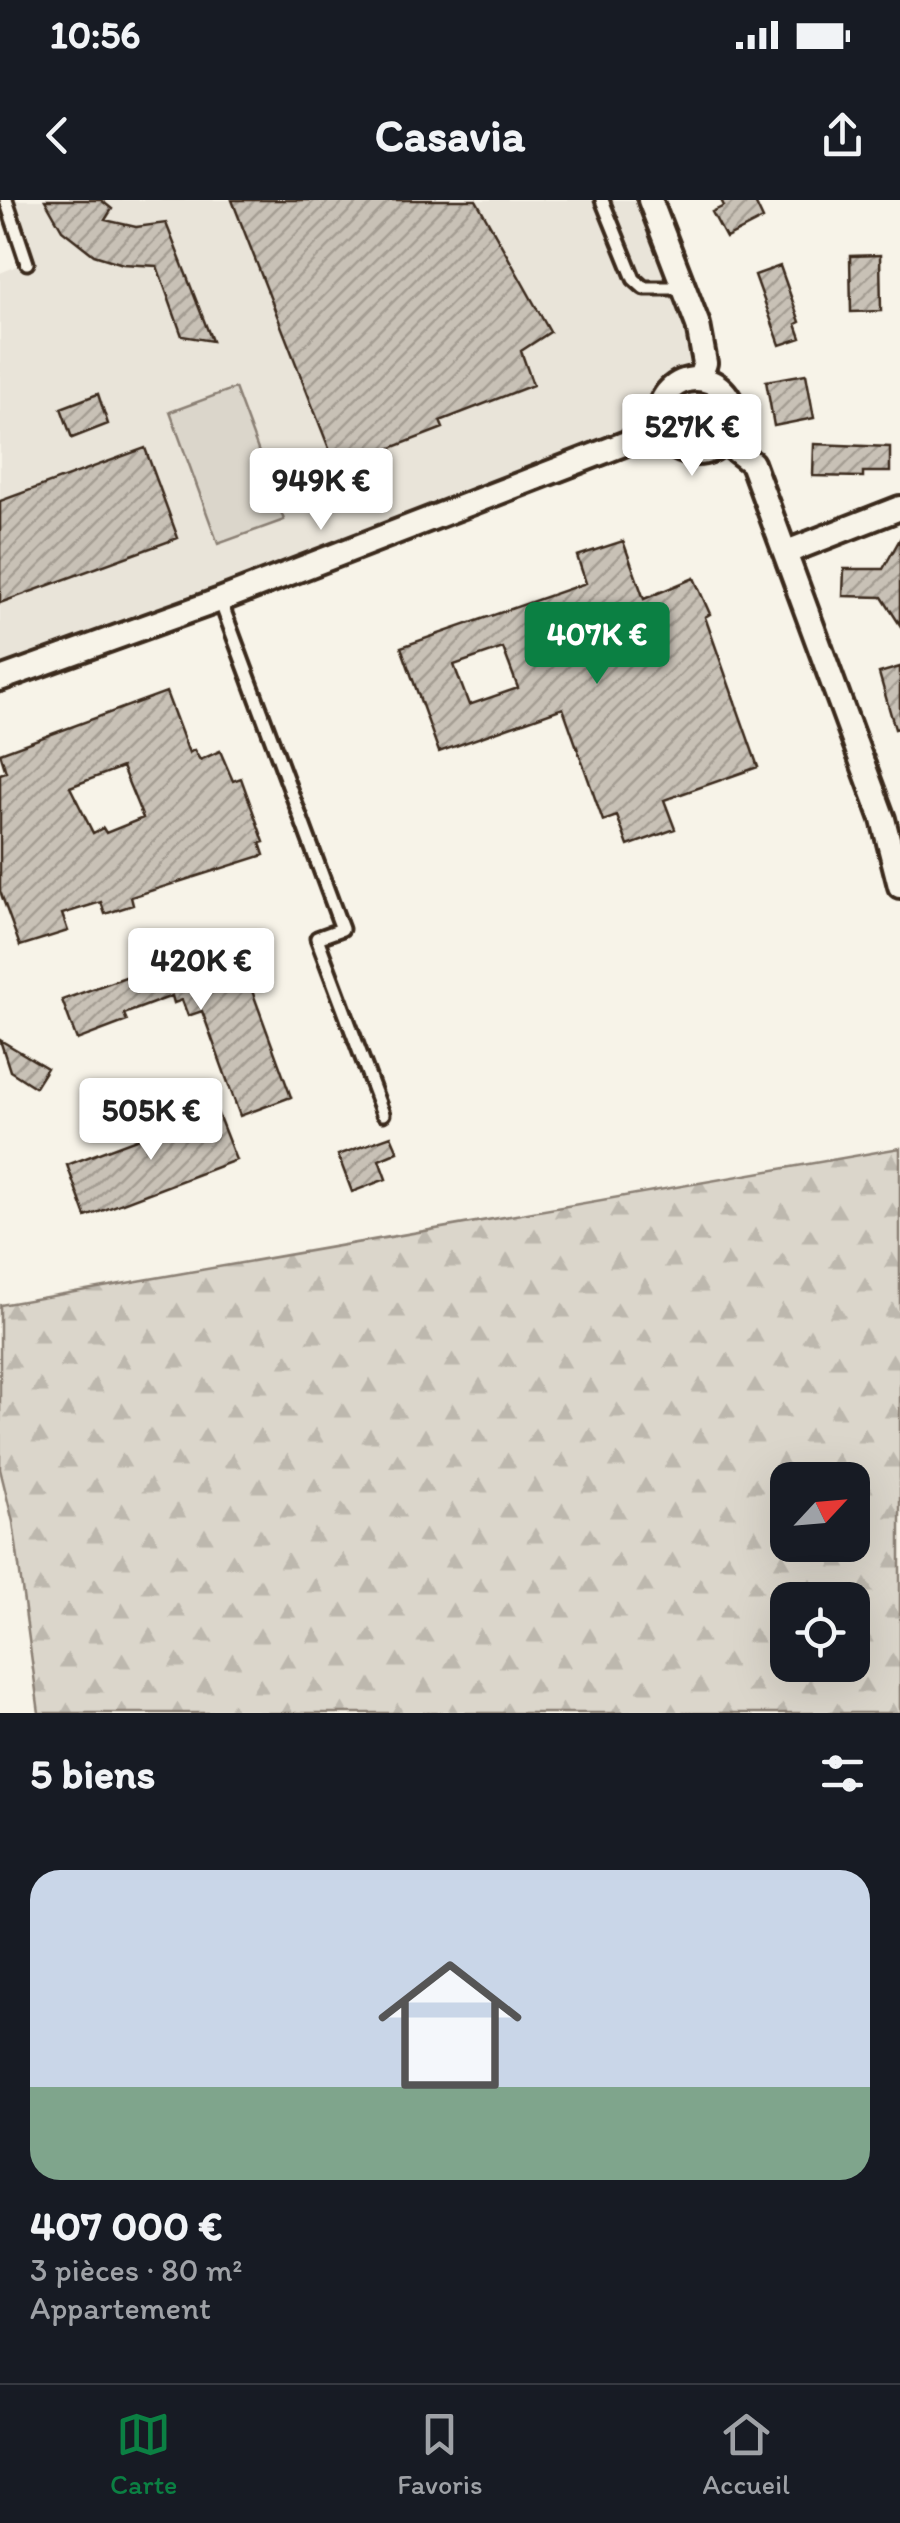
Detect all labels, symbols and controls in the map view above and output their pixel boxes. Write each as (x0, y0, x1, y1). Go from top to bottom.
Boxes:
text: 10:56 (50, 12, 140, 58)
icon: back (30, 108, 85, 163)
text: Casavia (375, 108, 525, 162)
icon: share (815, 108, 870, 163)
pin: 527K € (611, 394, 773, 479)
text: 527K € (644, 407, 740, 445)
pin: 949K € (240, 448, 402, 533)
text: 949K € (272, 461, 370, 499)
pin: 407K € (516, 602, 678, 687)
text: 407K € (547, 615, 647, 653)
pin: 420K € (120, 928, 282, 1013)
text: 420K € (150, 941, 252, 979)
pin: 505K € (70, 1078, 232, 1163)
text: 505K € (101, 1091, 201, 1129)
north arrow (770, 1462, 870, 1562)
map controls (770, 1462, 870, 1682)
button: locate (770, 1582, 870, 1682)
icon: filters (815, 1746, 870, 1801)
text: 5 biens (30, 1748, 155, 1799)
icon: home (360, 1935, 540, 2115)
text: 407 000 € (30, 2200, 222, 2251)
text: 3 pièces · 80 m² (30, 2251, 243, 2289)
text: Appartement (30, 2289, 211, 2327)
tab: Carte (110, 2407, 177, 2501)
tab: Favoris (397, 2407, 483, 2501)
tab: Accueil (702, 2407, 790, 2501)

